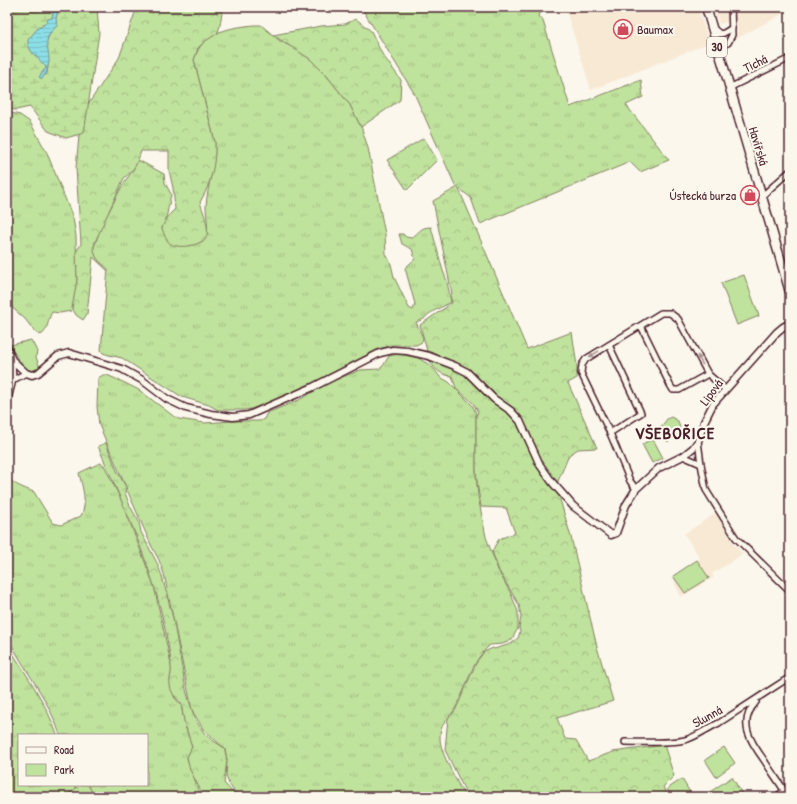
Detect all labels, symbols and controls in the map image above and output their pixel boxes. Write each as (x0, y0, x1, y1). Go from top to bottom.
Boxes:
shop icon: Baumax (612, 18, 634, 40)
place label: Baumax (637, 20, 674, 38)
road number: 30 (707, 37, 727, 57)
street label: Tichá (740, 50, 770, 76)
street label: Havířská (745, 124, 773, 168)
shop icon: Ústecká burza (739, 184, 761, 206)
place label: Ústecká burza (669, 186, 736, 204)
one-way arrow (589, 350, 599, 358)
one-way arrow (697, 354, 703, 366)
street label: Lipová (695, 375, 727, 409)
district label: VŠEBOŘICE (635, 421, 715, 444)
street label: Slunná (689, 700, 725, 732)
legend (18, 734, 148, 786)
text: Road (54, 741, 74, 758)
text: Park (54, 761, 74, 778)

